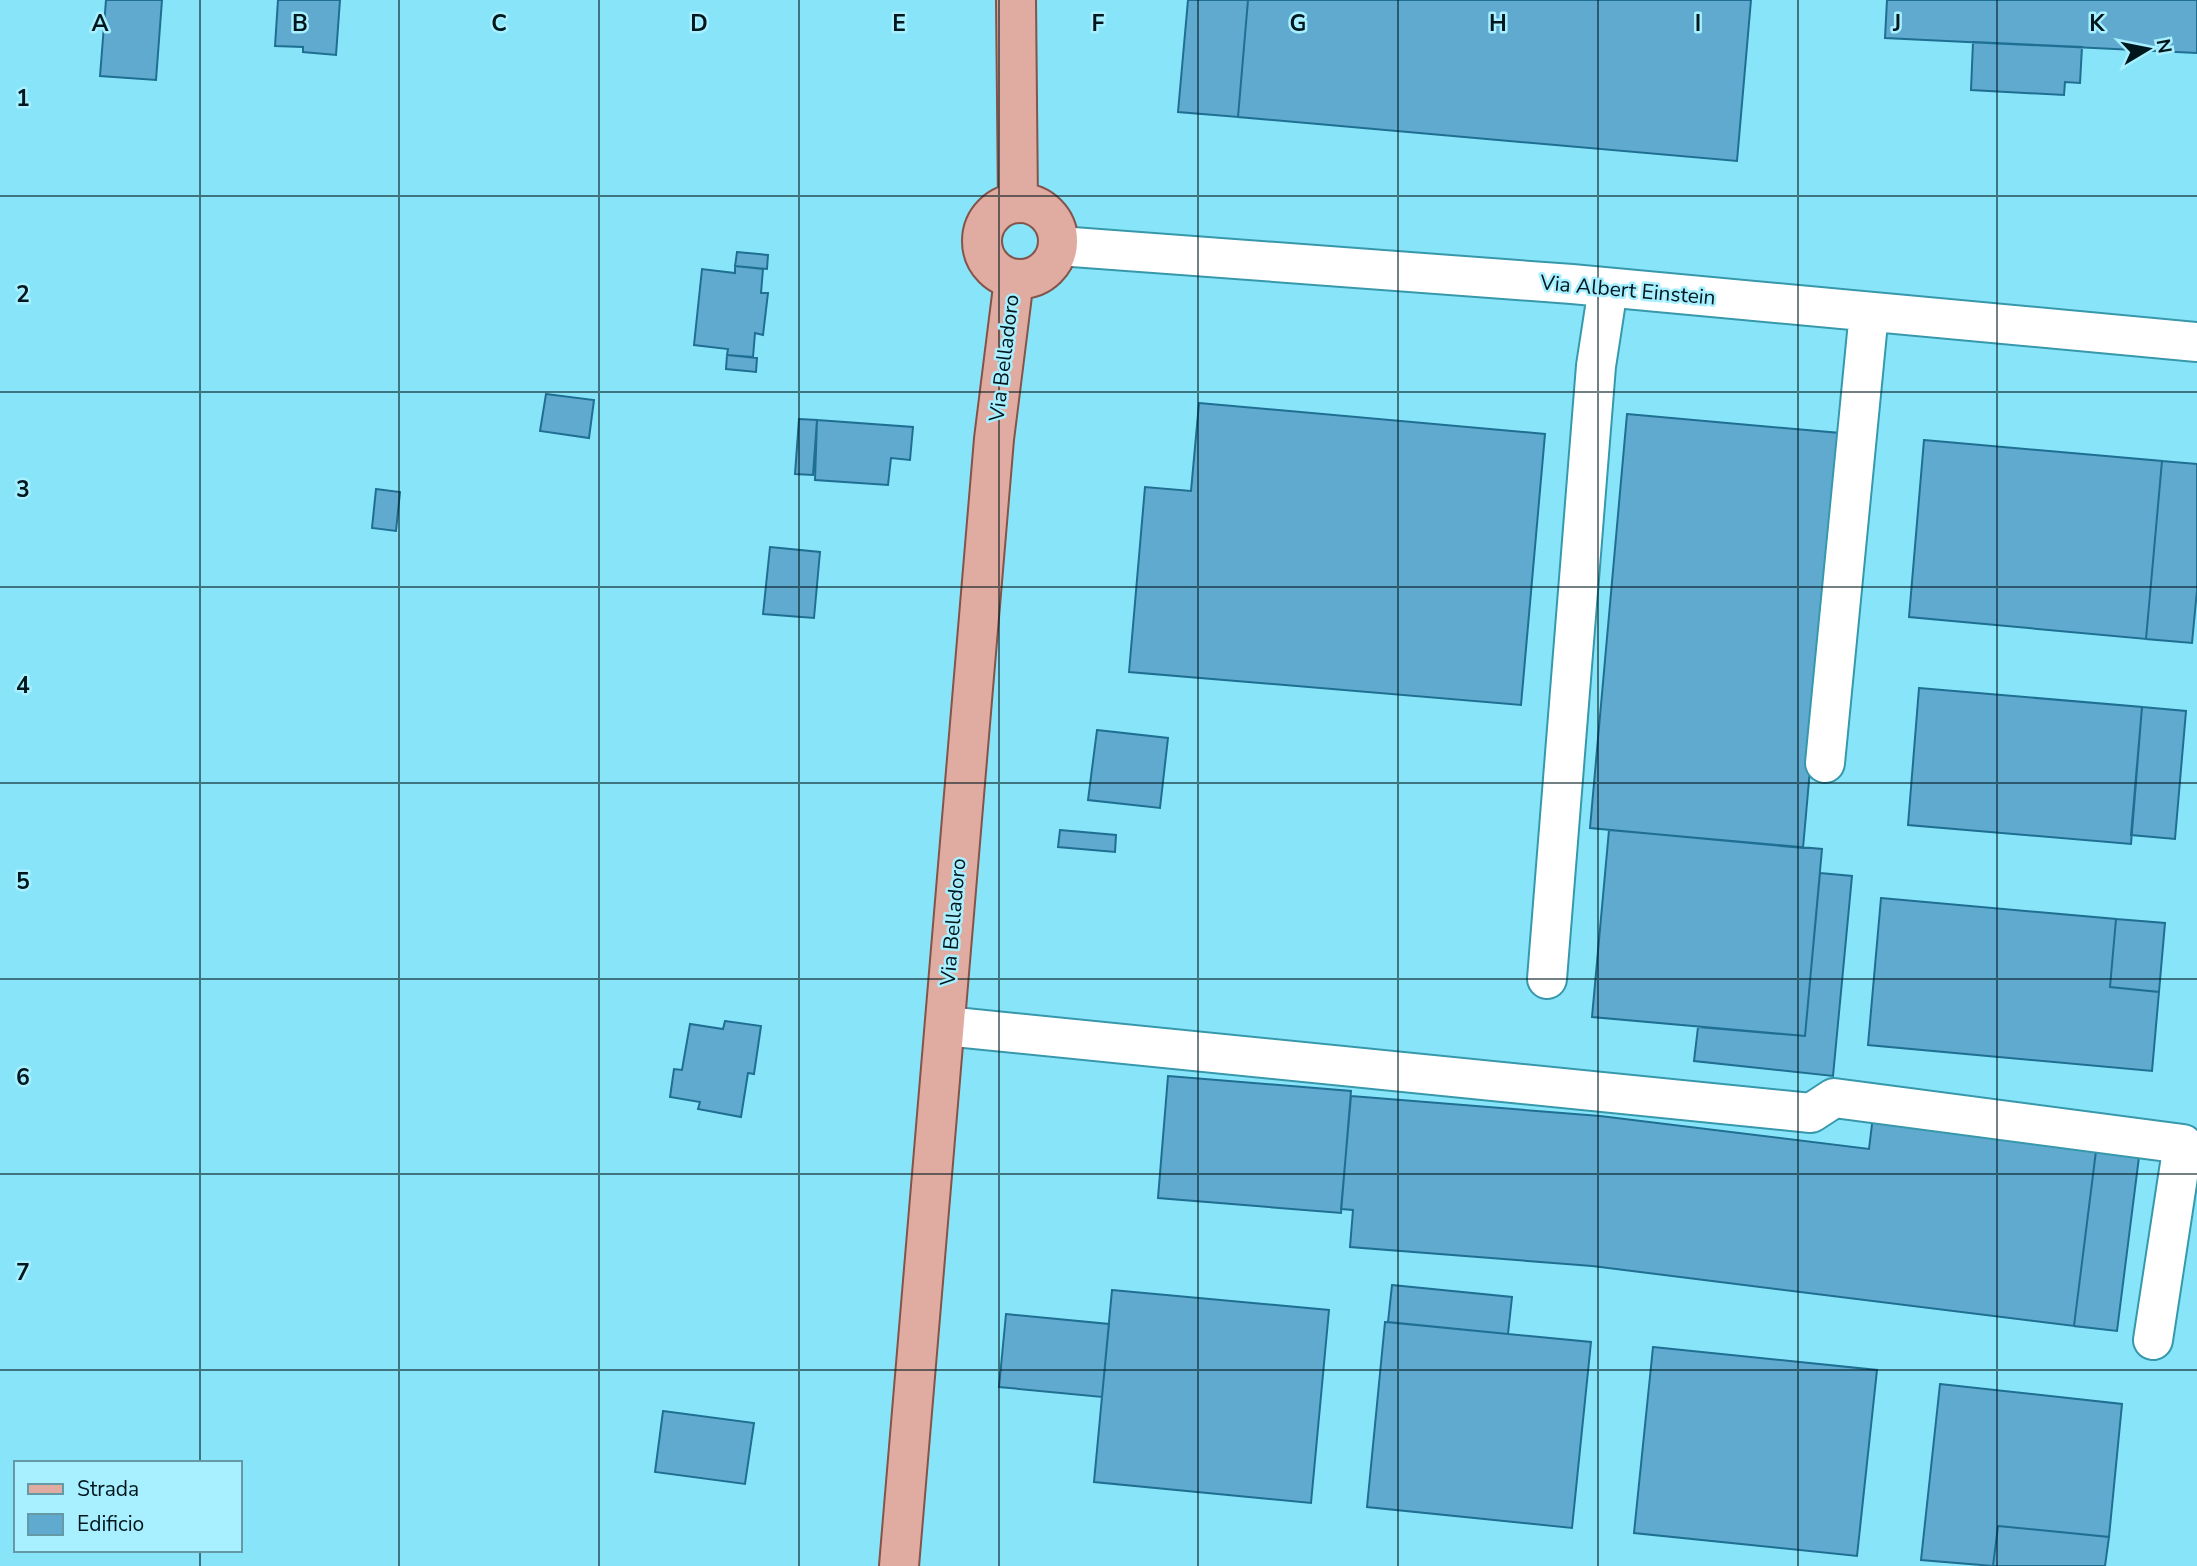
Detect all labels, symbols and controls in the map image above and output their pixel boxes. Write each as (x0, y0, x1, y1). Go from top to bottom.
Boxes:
text: A (91, 8, 109, 39)
text: B (292, 8, 308, 39)
text: C (491, 8, 507, 39)
text: D (690, 8, 708, 39)
text: E (892, 8, 906, 39)
text: F (1092, 8, 1105, 39)
text: G (1290, 8, 1306, 39)
text: H (1489, 8, 1507, 39)
text: I (1695, 8, 1701, 39)
text: J (1892, 8, 1901, 39)
text: K (2089, 8, 2105, 39)
north arrow (2113, 14, 2183, 84)
text: N (2150, 37, 2178, 55)
text: 1 (16, 83, 30, 114)
street label: Via Albert Einstein (1538, 268, 1717, 312)
text: 2 (16, 279, 30, 310)
street label: Via Belladoro (982, 293, 1026, 424)
text: 3 (16, 474, 30, 505)
text: 4 (16, 670, 30, 701)
street label: Via Belladoro (933, 857, 973, 988)
text: 5 (16, 866, 30, 897)
text: 6 (16, 1062, 30, 1093)
text: 7 (16, 1257, 30, 1288)
legend (14, 1461, 242, 1552)
text: Strada (77, 1475, 139, 1503)
text: Edificio (77, 1510, 144, 1538)

